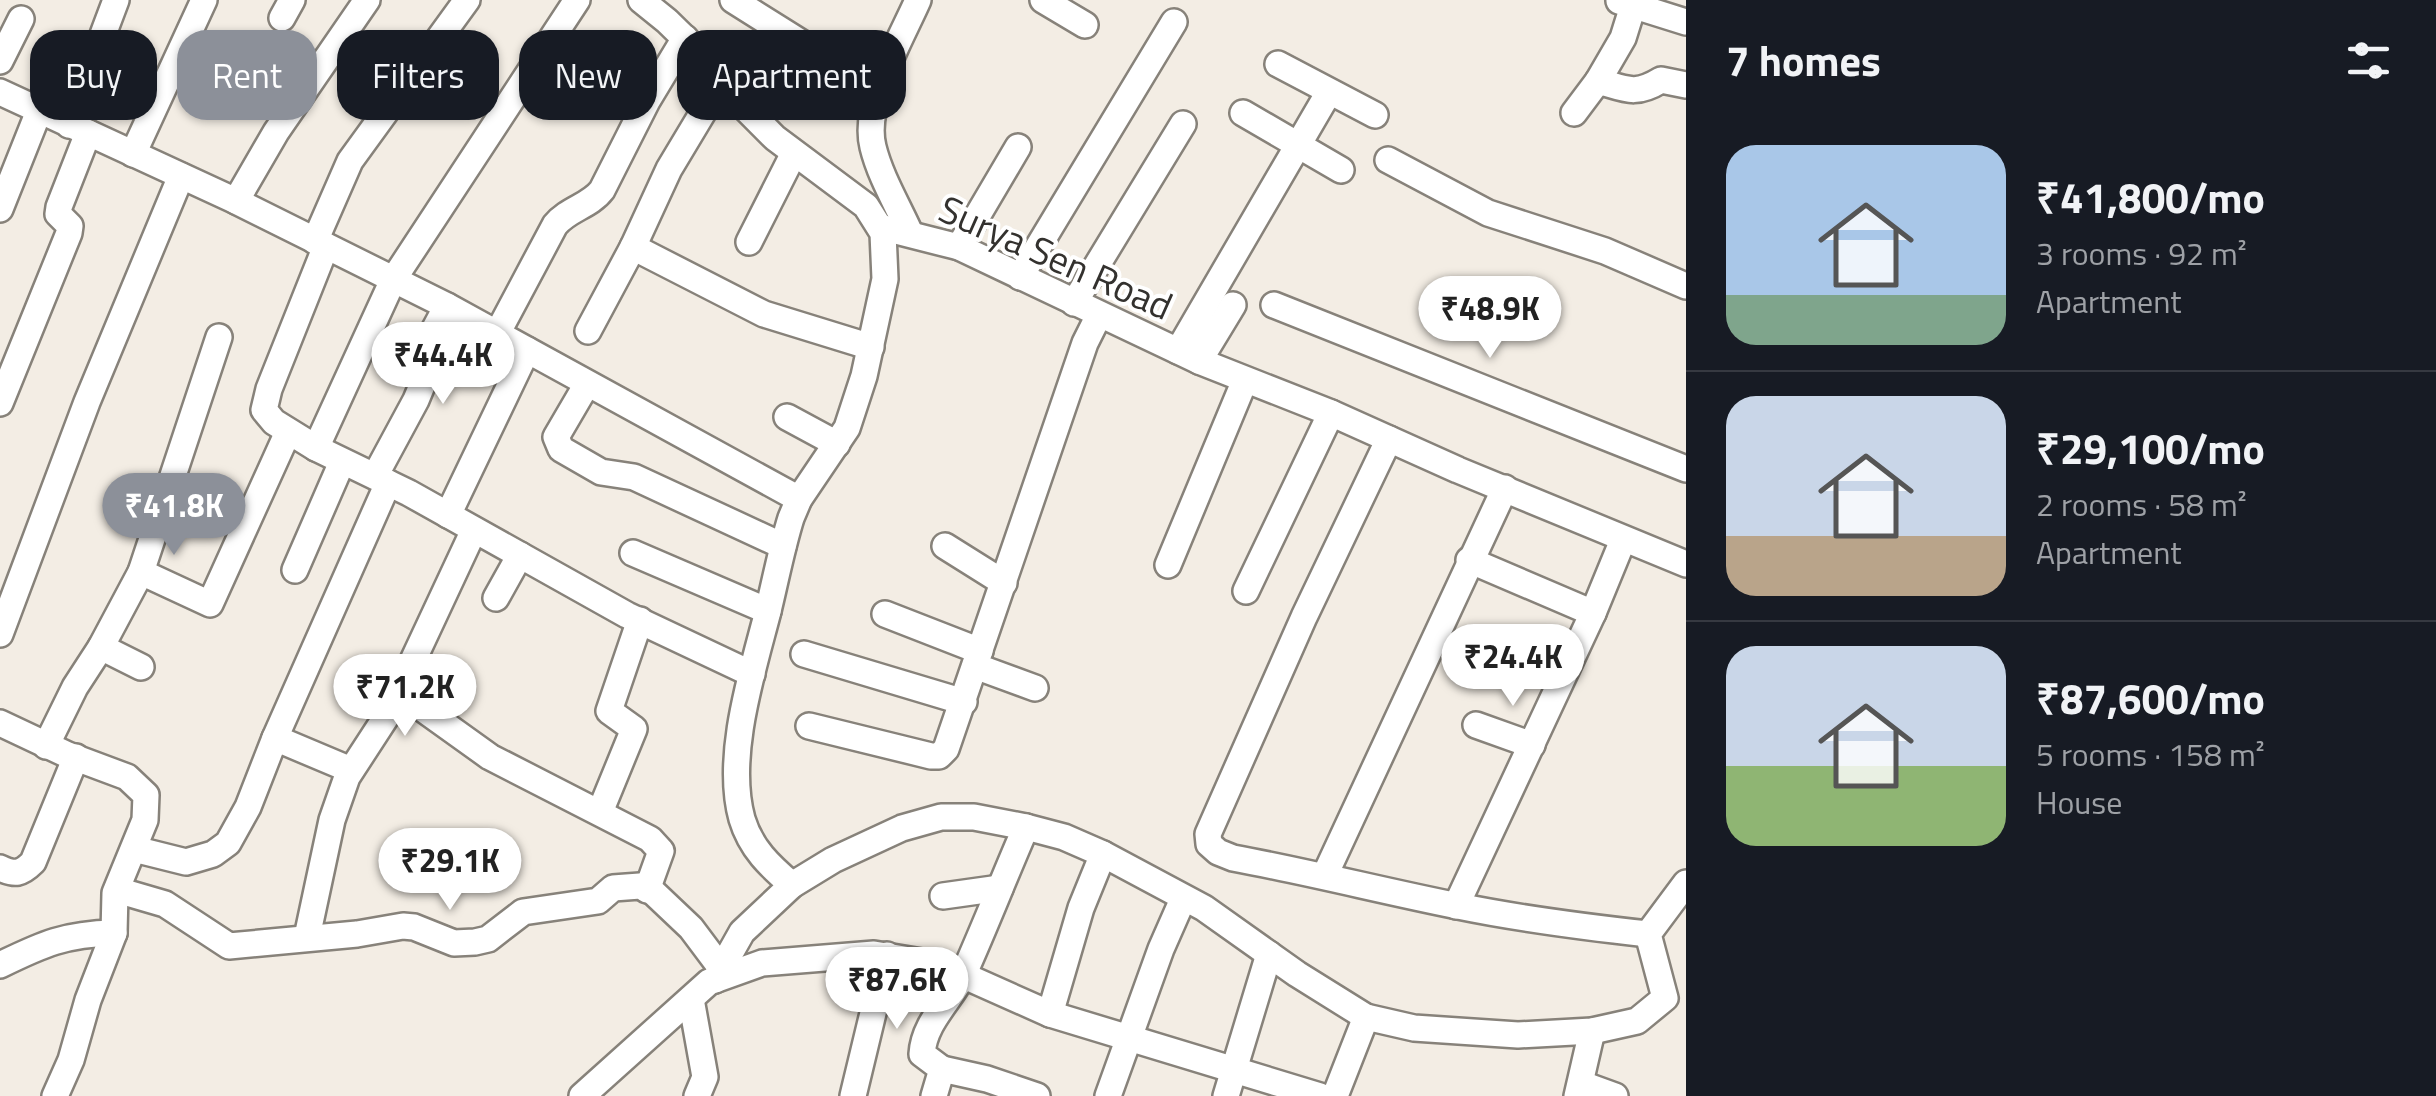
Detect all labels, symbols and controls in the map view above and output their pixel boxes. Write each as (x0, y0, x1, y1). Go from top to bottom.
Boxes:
text: 7 homes (1726, 28, 1881, 92)
chip: Buy (30, 30, 157, 120)
chip: Rent (177, 30, 317, 120)
chip: Filters (337, 30, 499, 120)
chip: New (519, 30, 657, 120)
chip: Apartment (677, 30, 906, 120)
icon: filters (2341, 33, 2396, 88)
text: ₹41,800/mo (2036, 165, 2265, 229)
street label: Surya Sen Road (930, 180, 1182, 334)
icon: home (1806, 185, 1926, 305)
text: 3 rooms · 92 m² (2036, 229, 2247, 277)
pin: ₹48.9K (1409, 276, 1571, 361)
text: Apartment (2036, 277, 2182, 325)
text: ₹48.9K (1440, 284, 1540, 332)
pin: ₹44.4K (362, 322, 524, 407)
text: ₹44.4K (393, 330, 493, 378)
text: ₹29,100/mo (2036, 416, 2265, 480)
icon: home (1806, 436, 1926, 556)
pin: ₹41.8K (93, 473, 255, 558)
text: 2 rooms · 58 m² (2036, 480, 2247, 528)
text: ₹41.8K (124, 481, 224, 529)
text: Apartment (2036, 528, 2182, 576)
pin: ₹24.4K (1432, 624, 1594, 709)
text: ₹24.4K (1463, 632, 1563, 680)
pin: ₹71.2K (324, 654, 486, 739)
text: ₹71.2K (355, 662, 455, 710)
text: ₹87,600/mo (2036, 666, 2265, 730)
icon: home (1806, 686, 1926, 806)
text: 5 rooms · 158 m² (2036, 730, 2265, 778)
text: House (2036, 778, 2122, 826)
pin: ₹29.1K (369, 828, 531, 913)
text: ₹29.1K (400, 836, 500, 884)
pin: ₹87.6K (816, 947, 978, 1032)
text: ₹87.6K (847, 955, 947, 1003)

